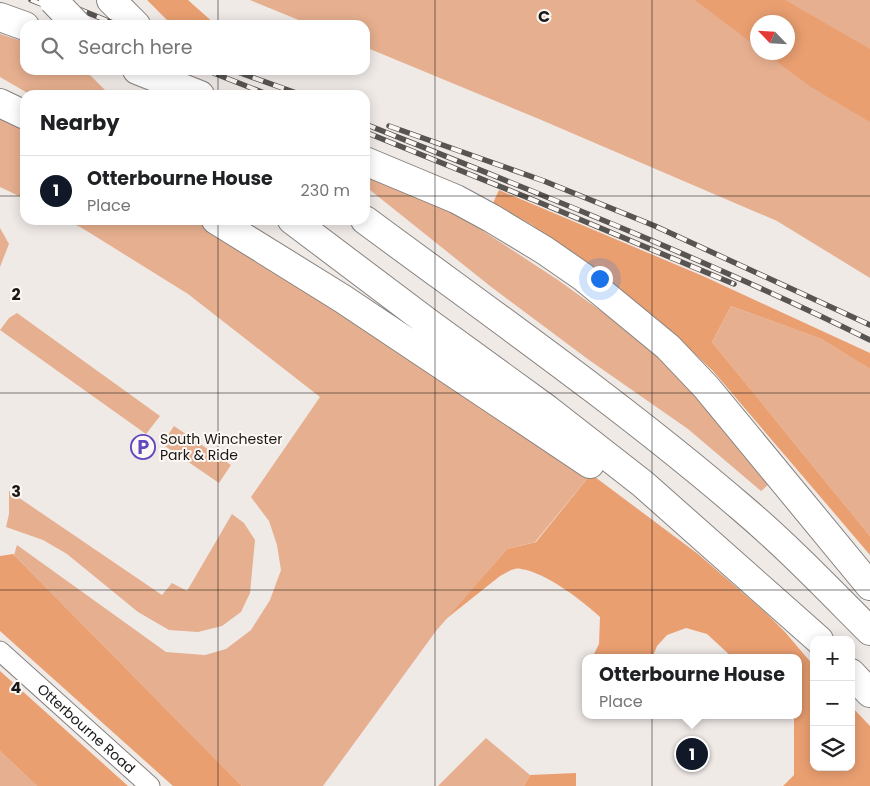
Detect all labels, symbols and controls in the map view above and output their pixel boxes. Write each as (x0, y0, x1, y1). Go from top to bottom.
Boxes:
text: C (538, 5, 550, 28)
north arrow (750, 15, 795, 60)
search box (20, 20, 370, 75)
icon: search (38, 34, 66, 62)
text: Search here (78, 34, 192, 61)
text: Nearby (40, 108, 120, 137)
text: Otterbourne House (87, 165, 273, 192)
text: 1 (53, 179, 59, 202)
text: 230 m (301, 179, 350, 202)
text: Place (87, 194, 131, 217)
your location (587, 266, 613, 292)
text: 2 (11, 283, 21, 306)
place label: South Winchester Park & Ride (160, 429, 282, 465)
parking icon: South Winchester Park & Ride (130, 434, 156, 460)
text: 3 (11, 480, 21, 503)
map controls (810, 636, 855, 771)
button: + (810, 636, 855, 681)
popup (582, 654, 802, 719)
text: Otterbourne House (599, 661, 785, 688)
text: 4 (11, 676, 22, 699)
street label: Otterbourne Road (33, 679, 140, 778)
button: − (810, 681, 855, 726)
text: Place (599, 690, 643, 713)
button: layers (810, 726, 855, 771)
pin: 1 (676, 735, 708, 773)

